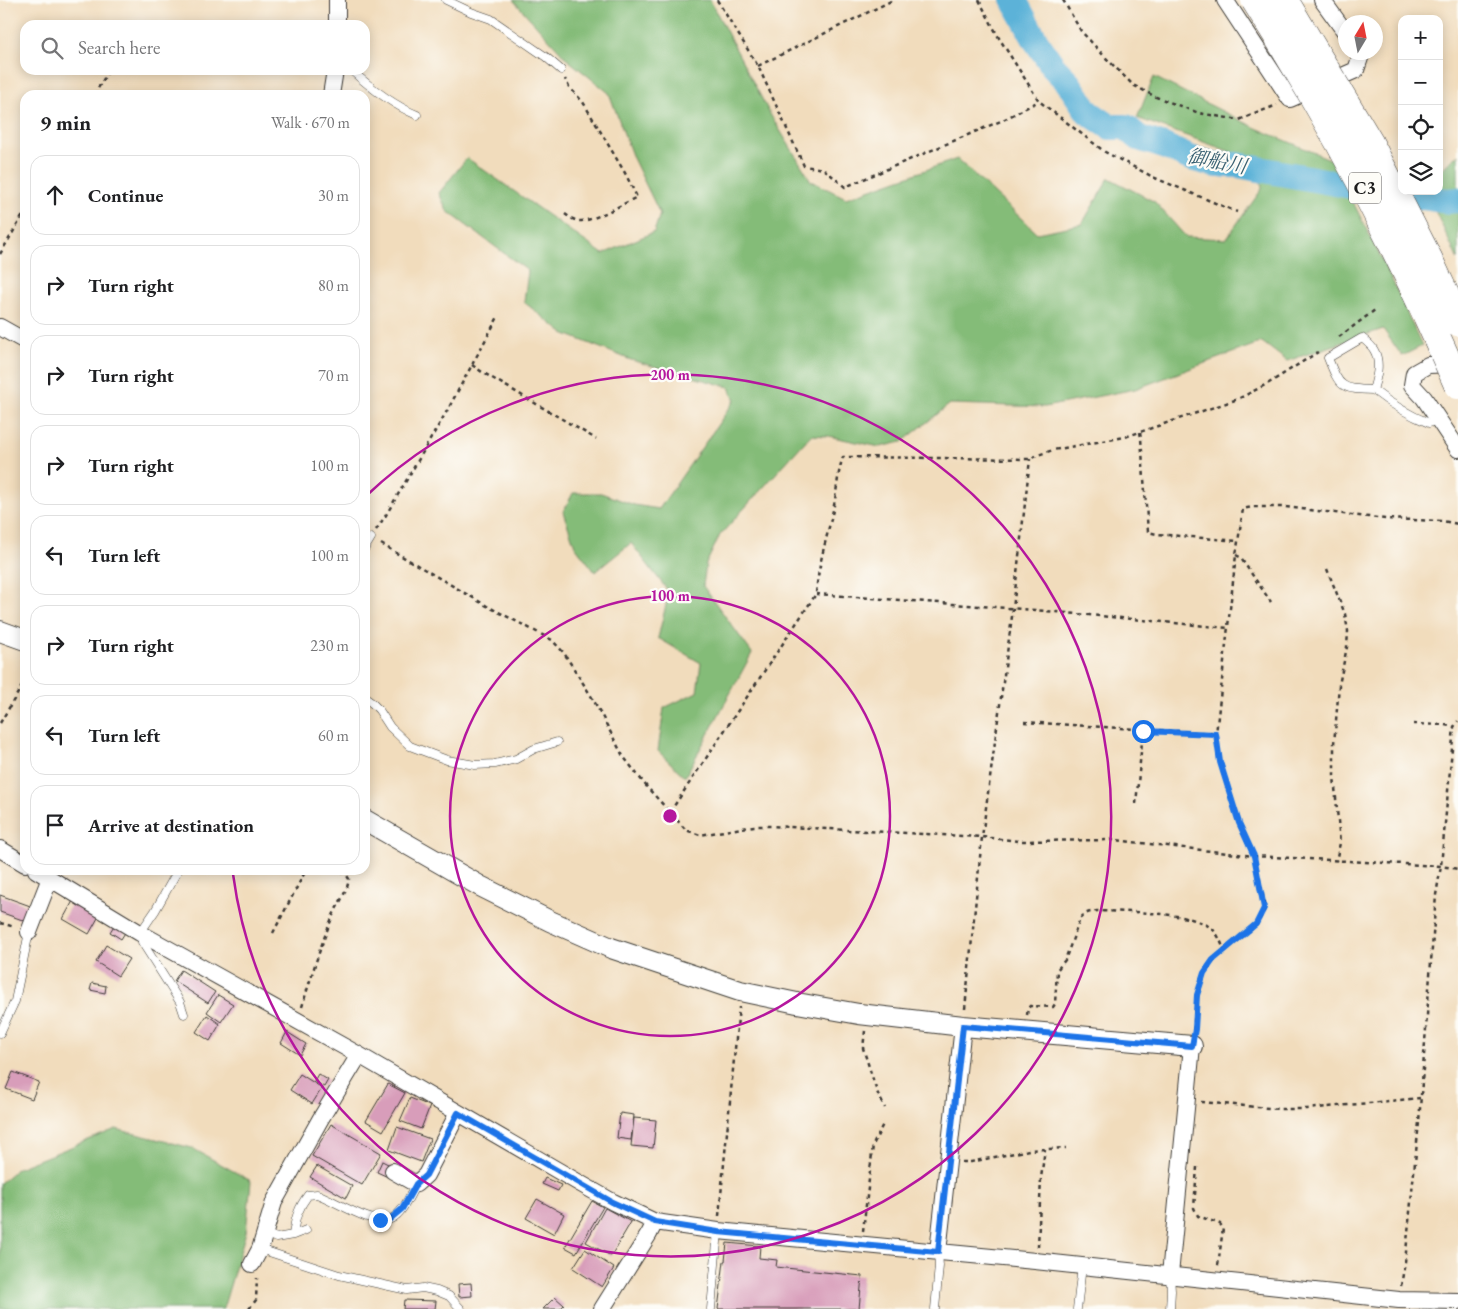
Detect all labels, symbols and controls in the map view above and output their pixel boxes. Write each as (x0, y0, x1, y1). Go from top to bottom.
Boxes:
north arrow (1338, 15, 1383, 60)
map controls (1398, 15, 1443, 195)
button: + (1398, 15, 1443, 60)
search box (20, 20, 370, 75)
icon: search (38, 34, 66, 62)
text: Search here (78, 35, 160, 60)
button: − (1398, 60, 1443, 105)
button: locate (1398, 105, 1443, 150)
text: 9 min (40, 109, 91, 136)
text: Walk · 670 m (271, 112, 350, 133)
water label: 御船川 (1185, 143, 1251, 180)
button: layers (1398, 150, 1443, 195)
road number: C3 (1349, 172, 1381, 204)
icon: ahead (41, 181, 69, 209)
text: Continue (88, 183, 163, 208)
text: 30 m (318, 185, 349, 206)
icon: right (41, 271, 69, 299)
text: Turn right (88, 273, 174, 298)
text: 80 m (318, 275, 349, 296)
icon: right (41, 361, 69, 389)
text: Turn right (88, 363, 174, 388)
text: 70 m (318, 365, 349, 386)
text: 200 m (650, 365, 690, 384)
icon: right (41, 451, 69, 479)
text: Turn right (88, 453, 174, 478)
text: 100 m (310, 455, 349, 476)
icon: left (41, 541, 69, 569)
text: Turn left (88, 543, 160, 568)
text: 100 m (310, 545, 349, 566)
text: 100 m (650, 586, 690, 605)
icon: right (41, 631, 69, 659)
text: Turn right (88, 633, 174, 658)
text: 230 m (310, 635, 349, 656)
route start (1132, 720, 1155, 743)
icon: left (41, 721, 69, 749)
text: Turn left (88, 723, 160, 748)
text: 60 m (318, 725, 349, 746)
centre of rings (661, 807, 679, 825)
icon: arrive (41, 811, 69, 839)
text: Arrive at destination (88, 813, 254, 838)
route end (369, 1209, 392, 1232)

